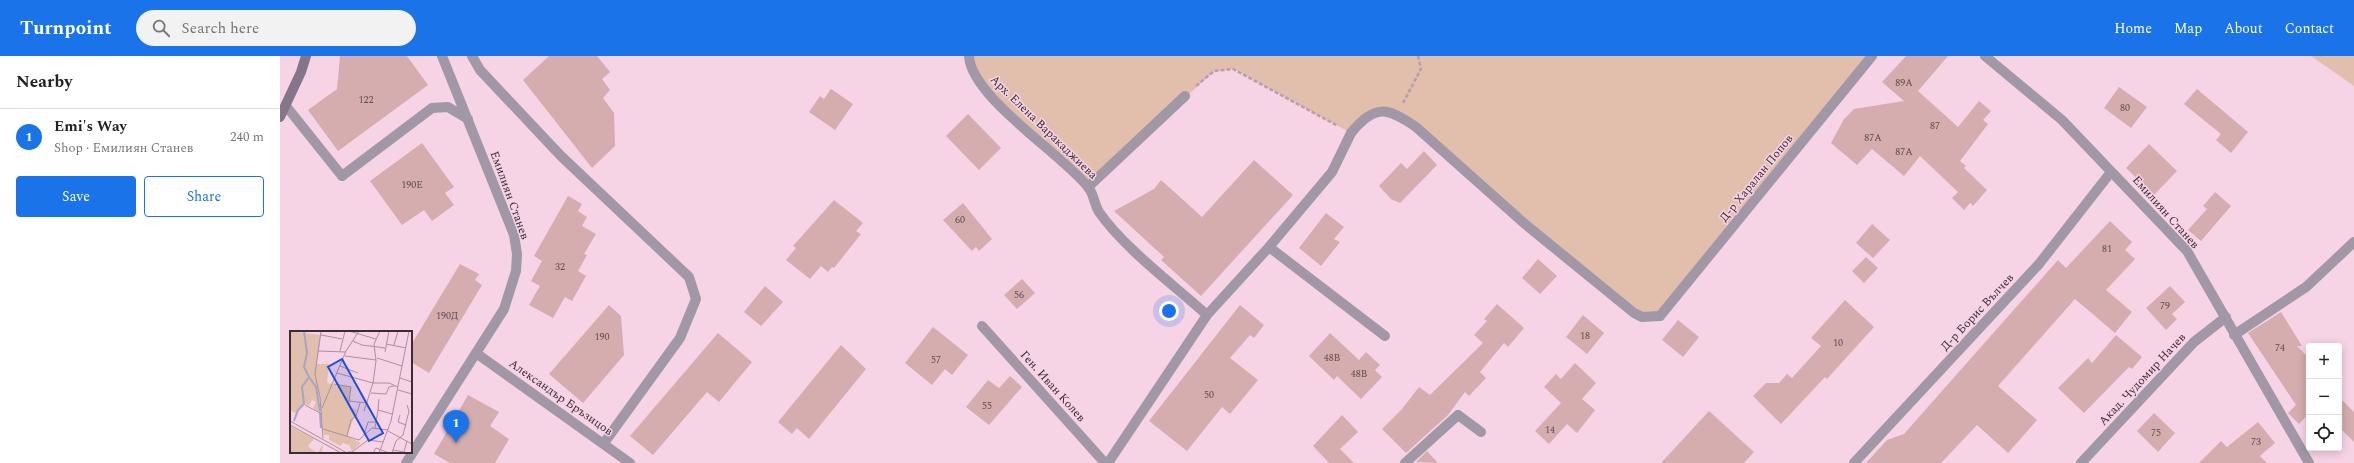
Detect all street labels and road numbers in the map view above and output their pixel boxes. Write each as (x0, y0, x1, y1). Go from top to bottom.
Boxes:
street label: Арх. Елена Варакаджиева (985, 71, 1102, 184)
street label: Д-р Харалан Попов (1715, 130, 1798, 226)
street label: Емилиян Станев (485, 148, 534, 242)
street label: Емилиян Станев (2127, 171, 2204, 253)
street label: Д-р Борис Вълчев (1936, 269, 2018, 355)
street label: Акад. Чудомир Начев (2094, 329, 2191, 430)
street label: Ген. Иван Колев (1015, 346, 1090, 426)
street label: Александър Бръзицов (505, 354, 617, 441)

